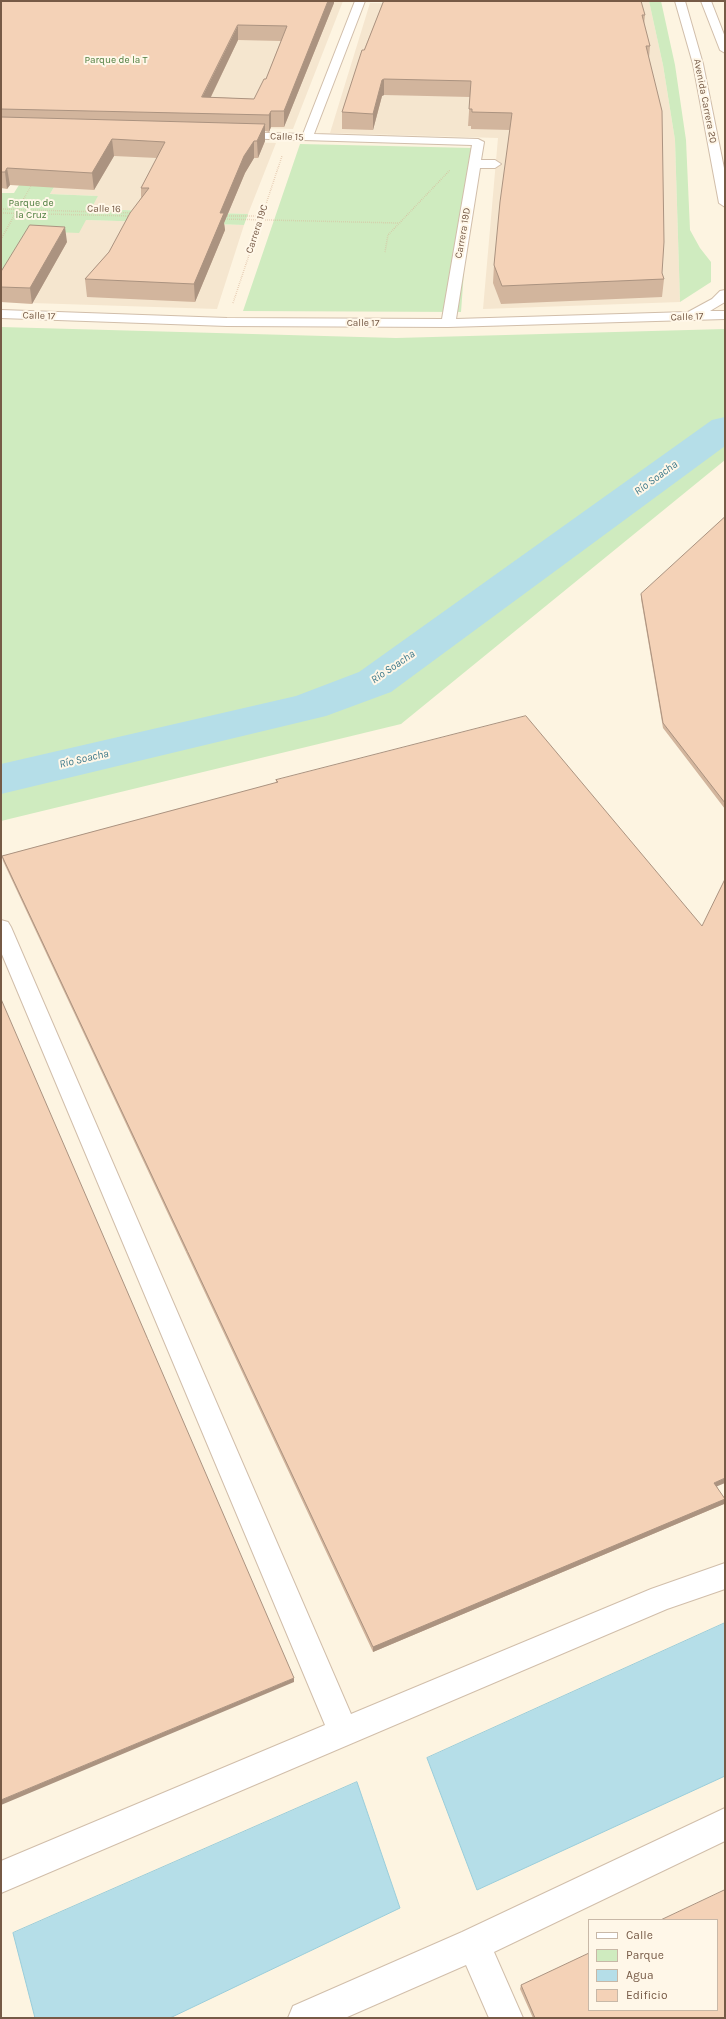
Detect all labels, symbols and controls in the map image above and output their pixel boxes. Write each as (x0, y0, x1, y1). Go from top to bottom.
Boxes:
park label: Parque de la T (84, 54, 148, 66)
street label: Avenida Carrera 20 (691, 58, 719, 144)
street label: Calle 15 (270, 130, 304, 144)
park label: Parque de la Cruz (8, 197, 54, 220)
street label: Calle 16 (87, 203, 121, 215)
street label: Carrera 19C (243, 203, 271, 255)
street label: Carrera 19D (453, 207, 473, 259)
street label: Calle 17 (22, 309, 56, 323)
street label: Calle 17 (670, 310, 704, 324)
street label: Calle 17 (347, 317, 379, 329)
water label: Río Soacha (632, 458, 680, 498)
water label: Río Soacha (368, 647, 418, 687)
water label: Río Soacha (58, 747, 110, 771)
legend (588, 1919, 718, 2011)
text: Calle (626, 1928, 653, 1942)
text: Parque (626, 1948, 664, 1962)
text: Agua (626, 1968, 654, 1982)
text: Edificio (626, 1988, 667, 2002)

